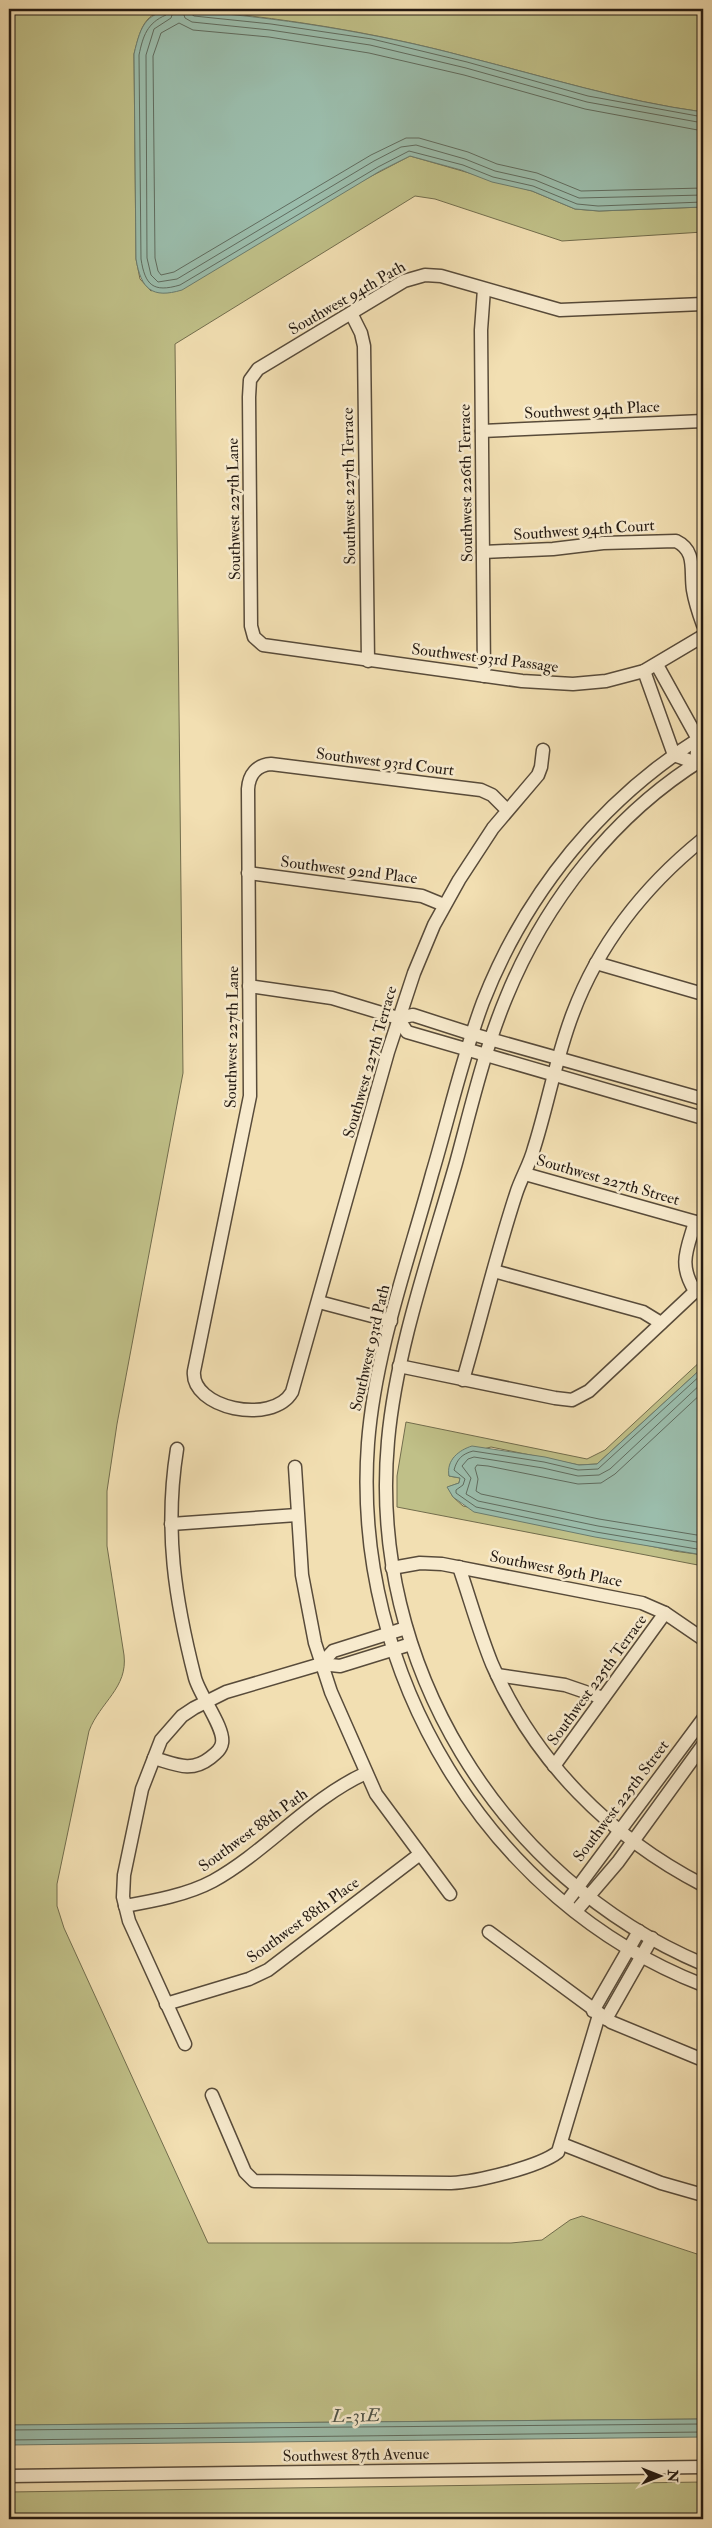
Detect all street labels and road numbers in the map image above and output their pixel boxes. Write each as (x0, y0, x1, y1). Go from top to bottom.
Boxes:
street label: Southwest 94th Path (285, 256, 410, 340)
street label: Southwest 94th Place (524, 396, 661, 424)
street label: Southwest 226th Terrace (455, 403, 477, 562)
street label: Southwest 227th Terrace (338, 407, 360, 565)
street label: Southwest 227th Lane (223, 437, 245, 580)
street label: Southwest 94th Court (513, 515, 655, 545)
street label: Southwest 93rd Passage (410, 639, 560, 677)
street label: Southwest 93rd Court (315, 744, 455, 780)
street label: Southwest 92nd Place (279, 852, 419, 888)
street label: Southwest 227th Lane (221, 965, 243, 1108)
street label: Southwest 227th Terrace (339, 983, 401, 1140)
street label: Southwest 227th Street (534, 1150, 682, 1210)
street label: Southwest 93rd Path (346, 1282, 394, 1413)
street label: Southwest 89th Place (488, 1546, 624, 1592)
street label: Southwest 225th Terrace (543, 1610, 651, 1749)
street label: Southwest 225th Street (569, 1736, 673, 1866)
street label: Southwest 88th Path (195, 1783, 312, 1876)
street label: Southwest 88th Place (243, 1872, 363, 1967)
street label: Southwest 87th Avenue (282, 2444, 430, 2466)

